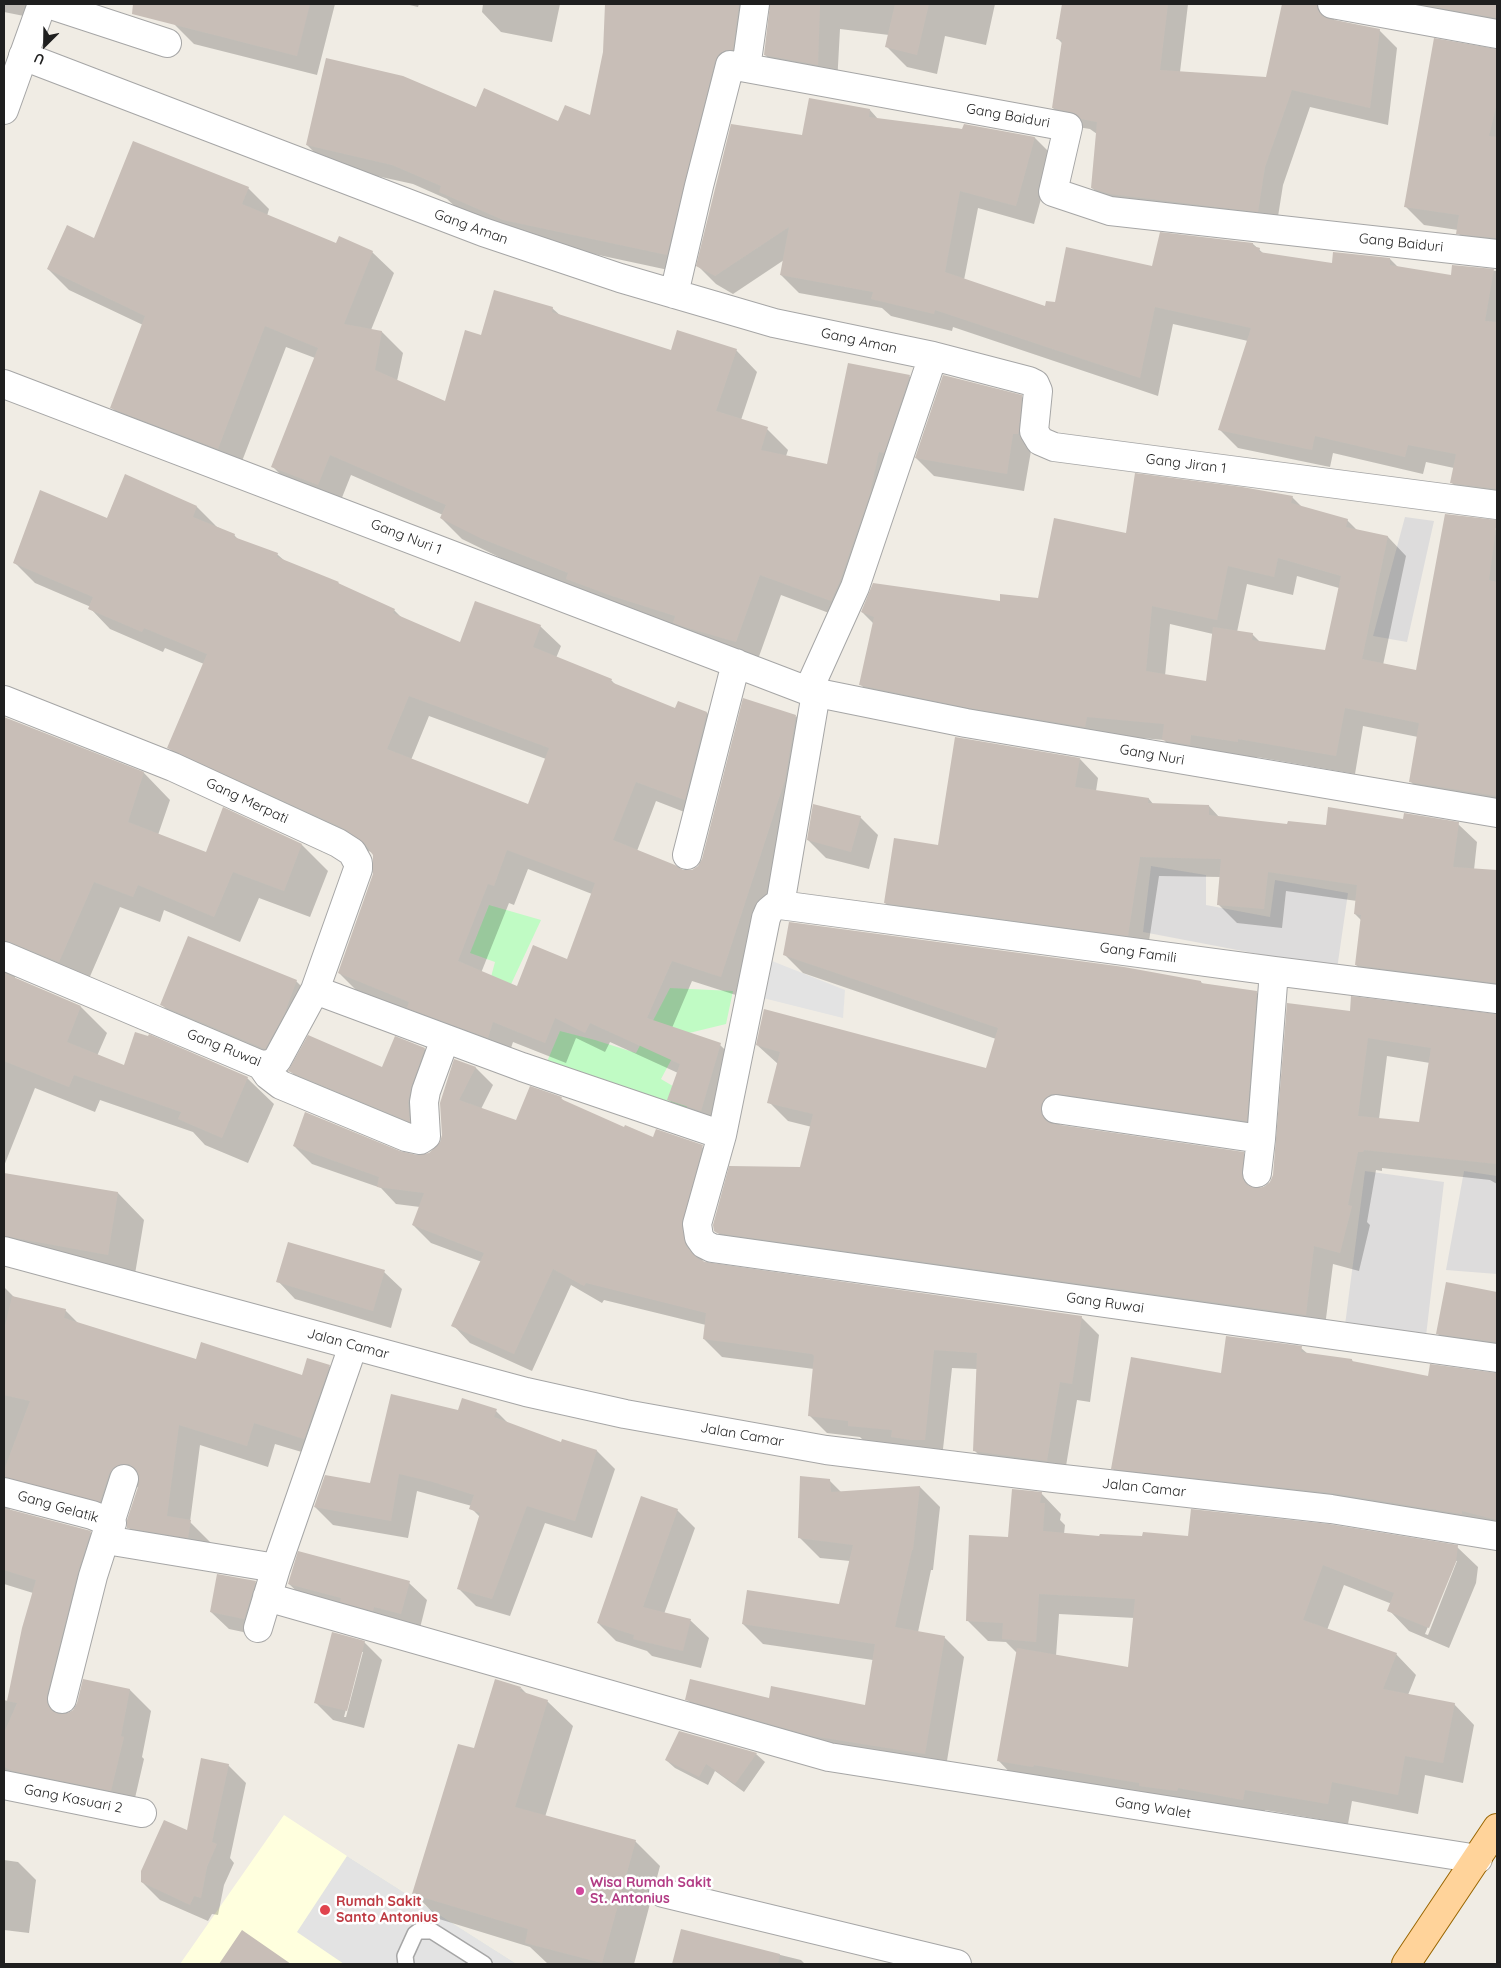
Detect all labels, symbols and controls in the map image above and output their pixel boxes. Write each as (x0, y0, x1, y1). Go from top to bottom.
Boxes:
north arrow (20, 20, 70, 70)
text: U (31, 49, 47, 69)
street label: Gang Baiduri (965, 100, 1051, 132)
street label: Gang Aman (432, 206, 510, 248)
street label: Gang Baiduri (1358, 230, 1444, 256)
street label: Gang Aman (819, 325, 899, 357)
street label: Gang Jiran 1 (1145, 451, 1227, 477)
street label: Gang Nuri 1 (368, 516, 444, 558)
street label: Gang Nuri (1118, 741, 1186, 769)
street label: Gang Merpati (203, 775, 291, 827)
street label: Gang Famili (1099, 939, 1177, 967)
street label: Gang Ruwai (185, 1026, 263, 1070)
street label: Gang Ruwai (1065, 1289, 1145, 1317)
street label: Jalan Camar (305, 1325, 391, 1363)
street label: Jalan Camar (699, 1419, 785, 1451)
street label: Jalan Camar (1101, 1475, 1187, 1501)
street label: Gang Gelatik (15, 1487, 101, 1527)
street label: Gang Kasuari 2 (22, 1781, 124, 1817)
street label: Gang Walet (1114, 1794, 1192, 1822)
place label: Wisa Rumah Sakit St. Antonius (590, 1875, 712, 1908)
marker: Wisa Rumah Sakit St. Antonius (574, 1885, 586, 1897)
place label: Rumah Sakit Santo Antonius (336, 1894, 438, 1926)
marker: Rumah Sakit Santo Antonius (318, 1903, 332, 1917)

